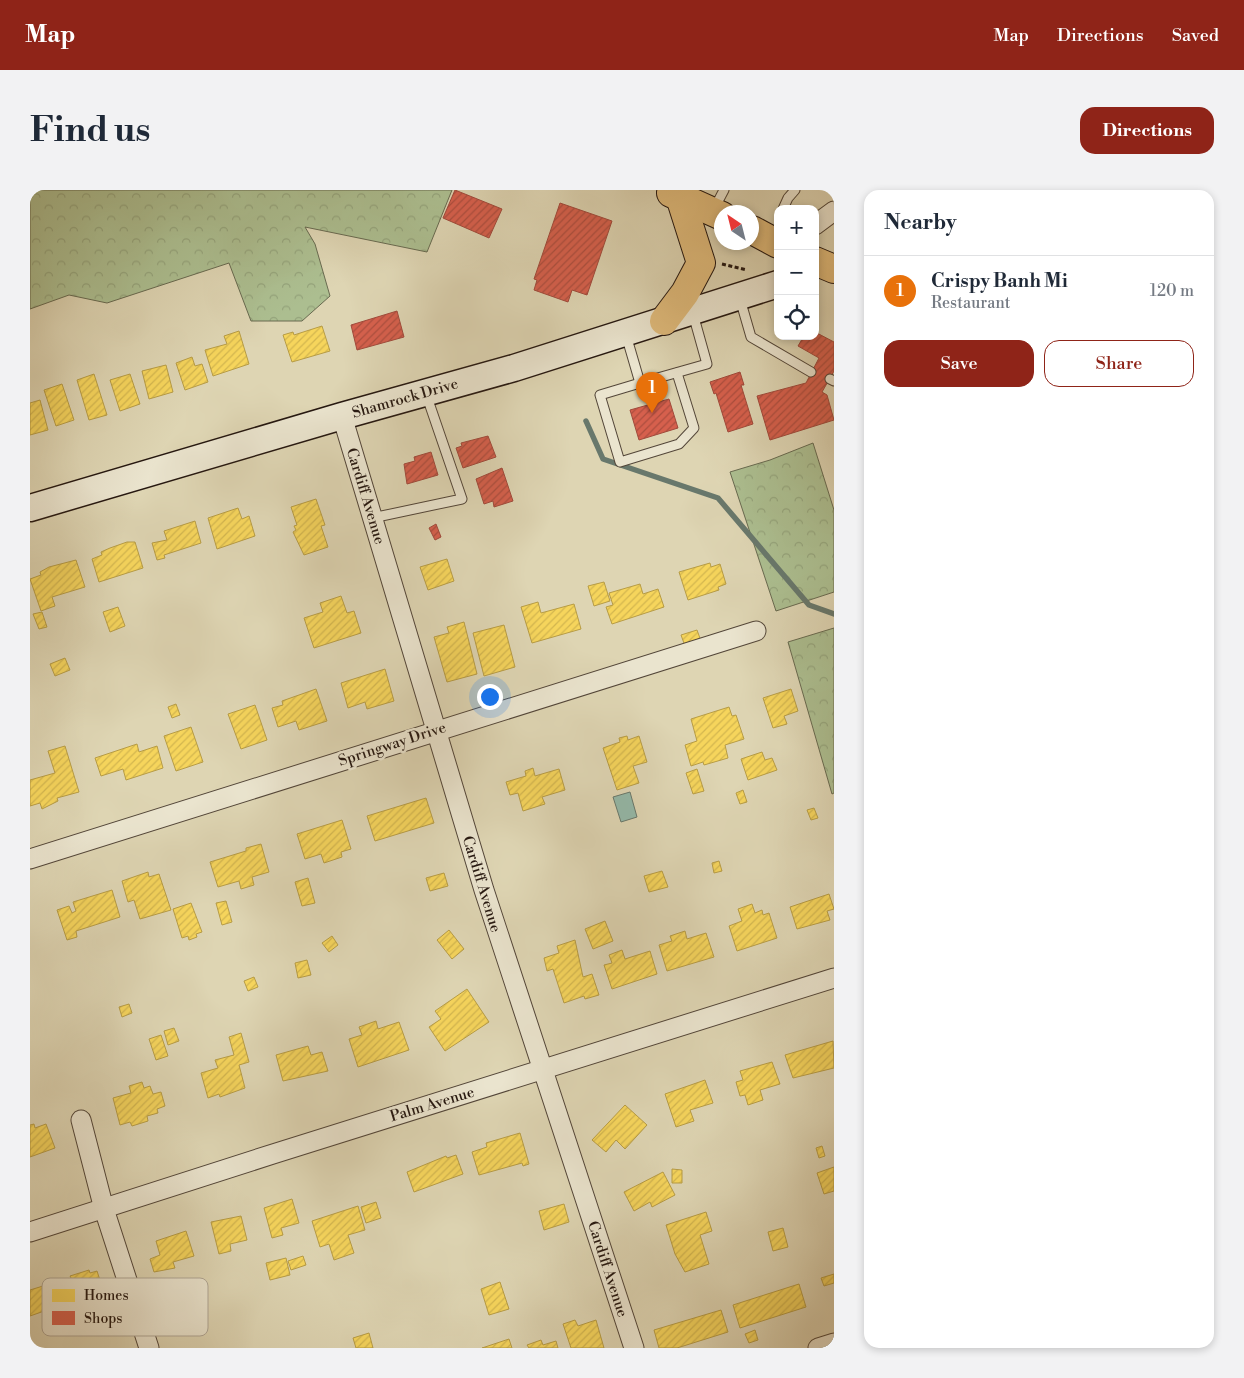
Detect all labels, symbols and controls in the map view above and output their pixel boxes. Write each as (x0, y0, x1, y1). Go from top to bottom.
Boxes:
text: Map (25, 20, 75, 50)
text: Map (993, 24, 1029, 47)
text: Directions (1057, 24, 1144, 47)
text: Saved (1172, 24, 1219, 47)
button: Directions (1080, 107, 1214, 154)
text: Find us (30, 109, 150, 152)
north arrow (714, 205, 759, 250)
map controls (774, 205, 819, 340)
button: + (774, 205, 819, 250)
text: Nearby (884, 210, 957, 236)
button: − (774, 250, 819, 295)
text: Crispy Banh Mi (931, 269, 1068, 293)
text: 1 (896, 281, 904, 301)
text: 120 m (1150, 281, 1194, 301)
text: Restaurant (931, 293, 1010, 313)
button: locate (774, 295, 819, 340)
button: Save (884, 340, 1034, 387)
button: Share (1044, 340, 1194, 387)
pin: 1 (636, 372, 668, 413)
street label: Shamrock Drive (350, 374, 460, 423)
street label: Cardiff Avenue (342, 446, 389, 547)
your location (477, 684, 503, 710)
street label: Springway Drive (336, 718, 448, 771)
street label: Cardiff Avenue (458, 834, 505, 935)
street label: Palm Avenue (388, 1083, 477, 1126)
street label: Cardiff Avenue (583, 1219, 632, 1320)
legend (42, 1278, 208, 1336)
text: Homes (84, 1287, 129, 1305)
text: Shops (84, 1310, 122, 1328)

